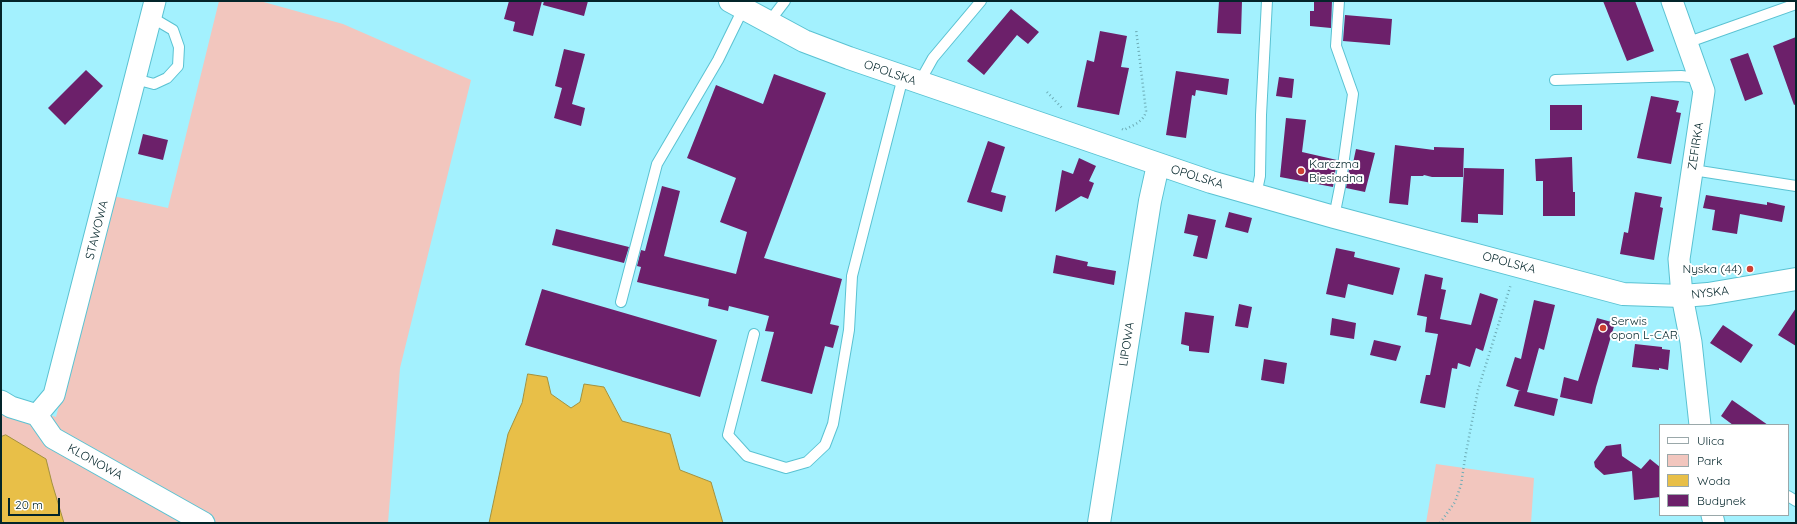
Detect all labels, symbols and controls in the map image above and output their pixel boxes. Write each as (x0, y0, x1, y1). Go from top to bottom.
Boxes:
street label: OPOLSKA (862, 57, 918, 89)
street label: ZEFIRKA (1685, 121, 1707, 171)
place label: Karczma Biesiadna (1309, 157, 1363, 185)
street label: OPOLSKA (1169, 162, 1225, 192)
marker: Karczma Biesiadna (1296, 166, 1306, 176)
street label: STAWOWA (83, 199, 111, 261)
street label: OPOLSKA (1481, 249, 1537, 277)
place label: Nyska (44) (1682, 262, 1742, 276)
marker: Nyska (44) (1745, 264, 1755, 274)
street label: NYSKA (1690, 284, 1730, 302)
place label: Serwis opon L-CAR (1611, 314, 1678, 342)
street label: LIPOWA (1116, 321, 1138, 367)
marker: Serwis opon L-CAR (1598, 323, 1608, 333)
legend (1659, 424, 1789, 516)
text: Ulica (1697, 433, 1724, 448)
street label: KLONOWA (65, 441, 125, 483)
text: Park (1697, 453, 1722, 468)
text: Woda (1697, 473, 1730, 488)
scale bar (10, 490, 62, 516)
text: Budynek (1697, 493, 1746, 508)
text: 20 m (15, 497, 43, 512)

